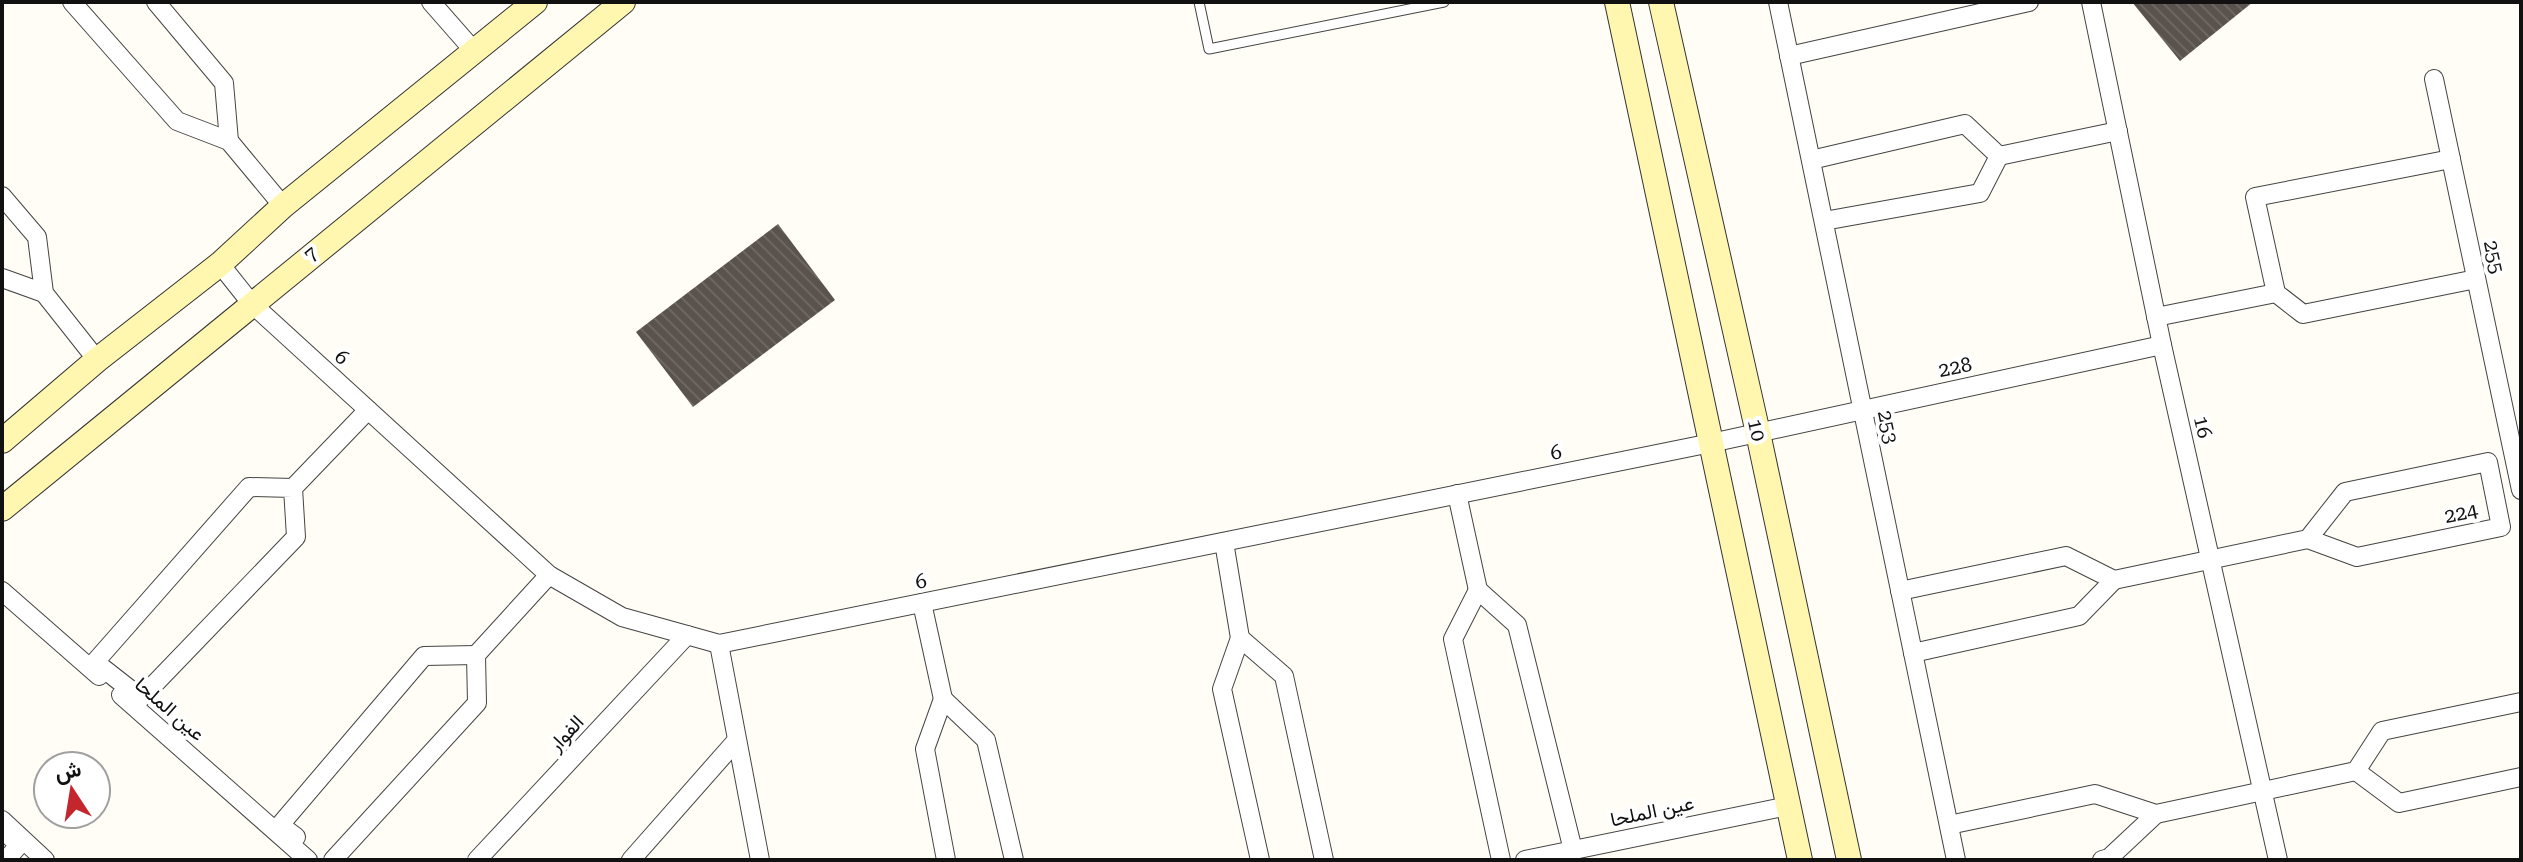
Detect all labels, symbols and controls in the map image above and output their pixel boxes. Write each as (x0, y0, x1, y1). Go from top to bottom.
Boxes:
street label: 255 (2479, 238, 2509, 276)
street label: 7 (299, 241, 323, 267)
street label: 6 (330, 344, 354, 370)
street label: 228 (1936, 352, 1974, 382)
street label: 253 (1873, 408, 1903, 446)
street label: 16 (2189, 413, 2217, 441)
street label: 10 (1743, 417, 1771, 443)
street label: 6 (1548, 439, 1564, 465)
street label: 224 (2442, 498, 2481, 528)
street label: 6 (913, 568, 929, 594)
street label: عين الملحا (130, 672, 210, 746)
street label: الفوار (543, 710, 589, 757)
north arrow (32, 750, 112, 830)
text: ش (52, 756, 84, 787)
street label: عين الملحا (1608, 790, 1696, 832)

